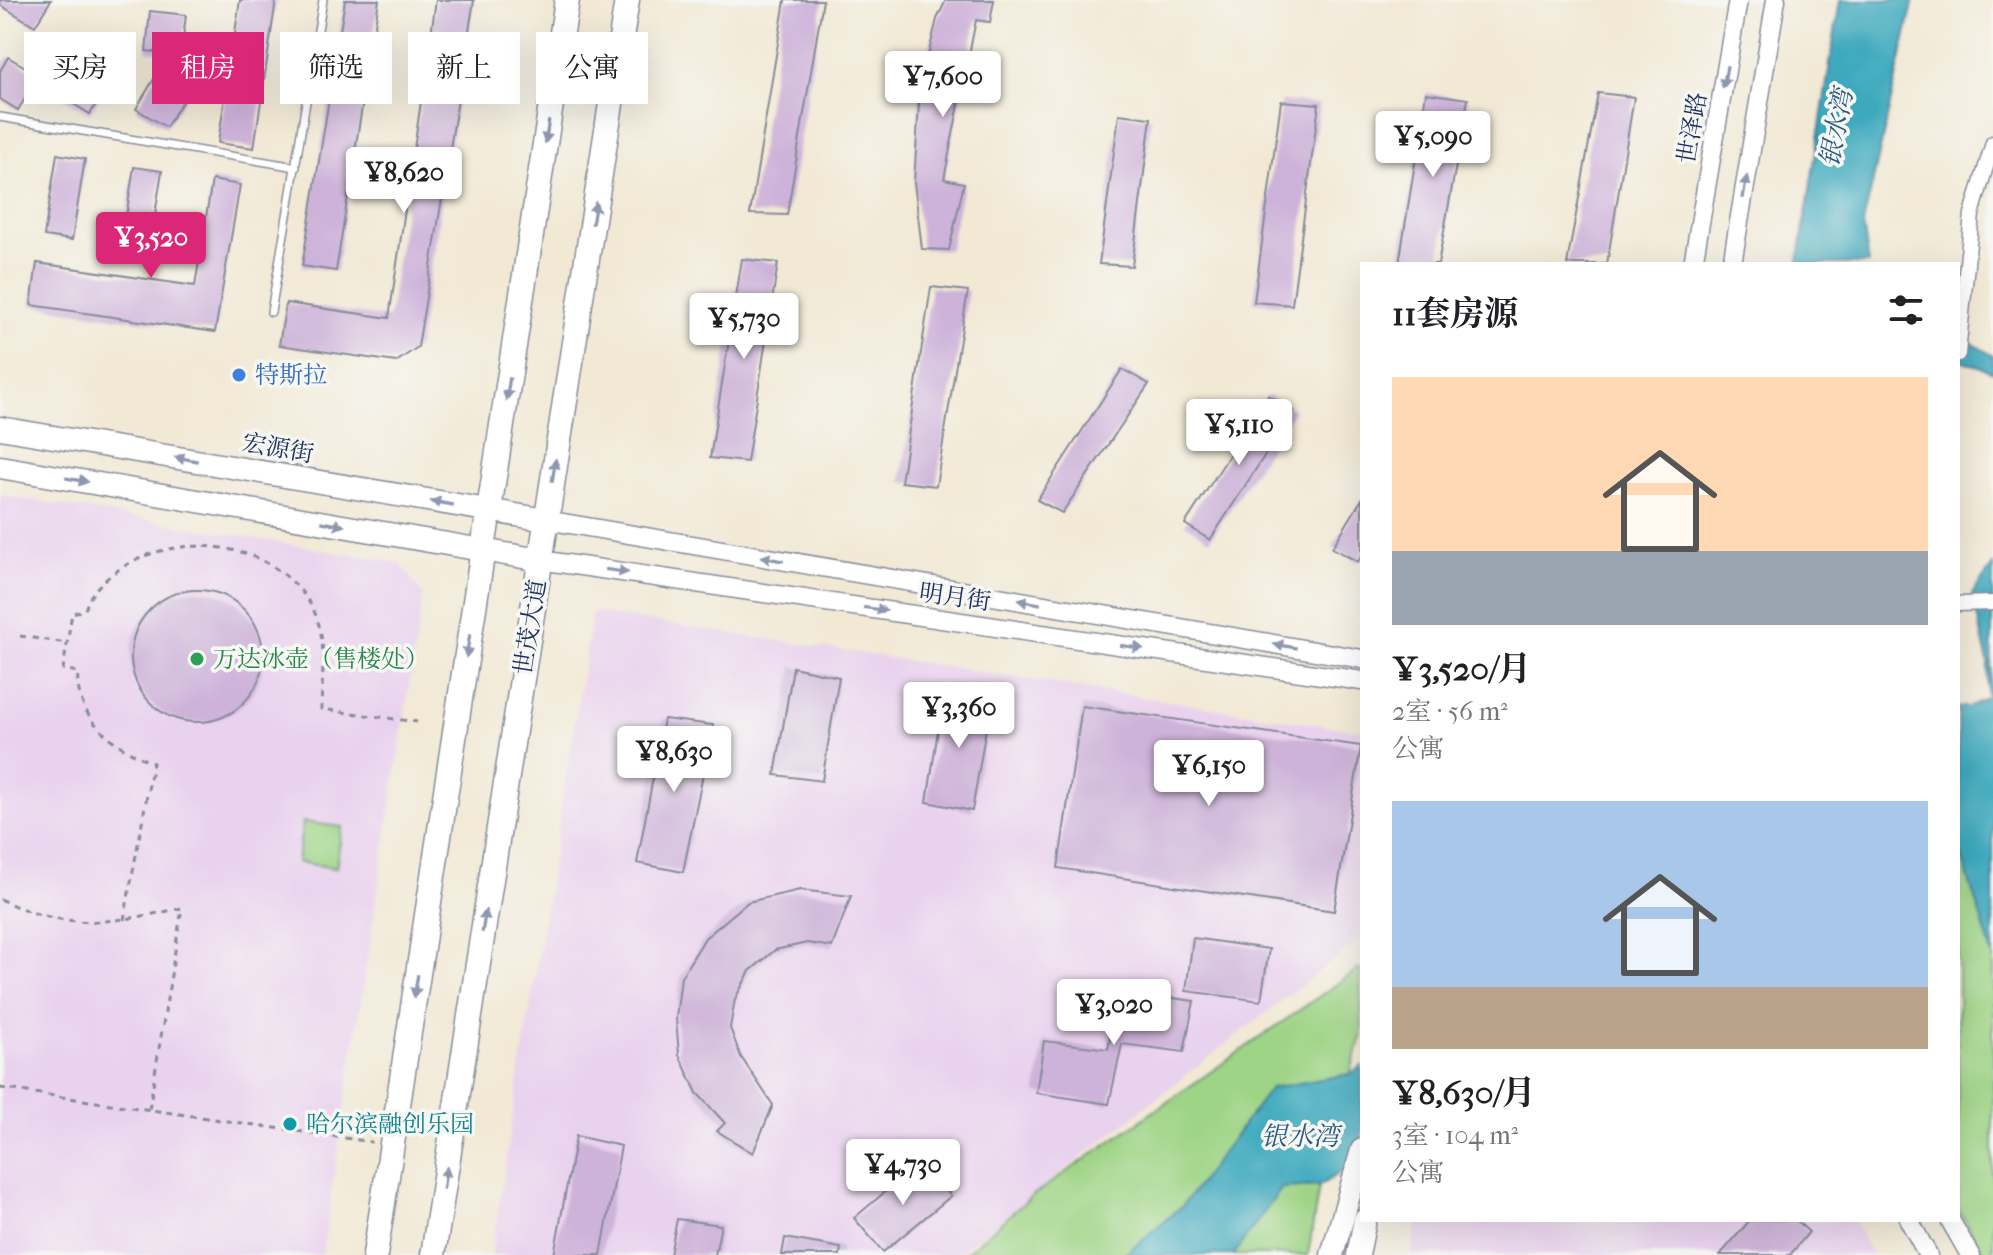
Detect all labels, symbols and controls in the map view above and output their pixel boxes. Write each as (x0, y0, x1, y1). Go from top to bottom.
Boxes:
chip: 买房 (24, 32, 136, 104)
chip: 租房 (152, 32, 264, 104)
chip: 筛选 (280, 32, 392, 104)
chip: 新上 (408, 32, 520, 104)
chip: 公寓 (536, 32, 648, 104)
pin: ¥7,600 (878, 51, 1008, 119)
text: ¥7,600 (903, 61, 983, 92)
one-way arrow (1718, 65, 1730, 90)
water label: 银水湾 (1814, 83, 1860, 169)
street label: 世泽路 (1672, 90, 1712, 166)
pin: ¥5,090 (1368, 111, 1498, 179)
one-way arrow (540, 120, 553, 145)
text: ¥5,090 (1393, 121, 1473, 152)
pin: ¥8,620 (339, 147, 469, 215)
text: ¥8,620 (364, 157, 444, 188)
one-way arrow (1739, 174, 1751, 199)
one-way arrow (588, 201, 601, 226)
pin: ¥3,520 (86, 212, 216, 280)
text: ¥3,520 (114, 222, 188, 253)
icon: filters (1884, 288, 1928, 332)
pin: ¥5,730 (679, 293, 809, 361)
text: 11套房源 (1392, 294, 1518, 334)
text: ¥5,730 (708, 303, 780, 334)
place label: 特斯拉 (255, 361, 327, 389)
marker: 特斯拉 (230, 366, 248, 384)
one-way arrow (501, 377, 513, 402)
pin: ¥5,110 (1174, 399, 1304, 467)
text: ¥5,110 (1204, 409, 1274, 440)
street label: 宏源街 (240, 428, 316, 468)
icon: home (1588, 429, 1732, 573)
one-way arrow (173, 452, 198, 465)
one-way arrow (548, 457, 561, 482)
one-way arrow (65, 475, 90, 487)
one-way arrow (429, 496, 454, 508)
one-way arrow (321, 519, 346, 531)
one-way arrow (760, 552, 785, 564)
one-way arrow (605, 565, 630, 578)
street label: 世茂大道 (509, 577, 551, 677)
street label: 明月街 (917, 578, 993, 616)
one-way arrow (1016, 595, 1041, 608)
one-way arrow (863, 603, 888, 616)
one-way arrow (461, 634, 474, 659)
one-way arrow (1272, 639, 1297, 651)
one-way arrow (1120, 641, 1145, 654)
place label: 万达冰壶（售楼处） (213, 645, 429, 673)
text: ¥3,520/月 (1392, 649, 1531, 689)
marker: 万达冰壶（售楼处） (188, 650, 206, 668)
pin: ¥3,360 (894, 682, 1024, 750)
text: ¥3,360 (921, 692, 997, 723)
text: 2室 · 56 m² (1392, 696, 1508, 727)
pin: ¥8,630 (609, 726, 739, 794)
text: 公寓 (1392, 733, 1444, 764)
text: ¥8,630 (635, 736, 713, 767)
pin: ¥6,150 (1144, 740, 1274, 808)
text: ¥6,150 (1172, 750, 1246, 781)
icon: home (1588, 853, 1732, 997)
one-way arrow (479, 908, 491, 933)
one-way arrow (409, 974, 422, 999)
pin: ¥3,020 (1049, 979, 1179, 1047)
text: ¥3,020 (1075, 989, 1153, 1020)
text: ¥8,630/月 (1392, 1073, 1536, 1113)
place label: 哈尔滨融创乐园 (306, 1110, 474, 1138)
marker: 哈尔滨融创乐园 (281, 1115, 299, 1133)
text: 3室 · 104 m² (1392, 1120, 1518, 1151)
water label: 银水湾 (1261, 1121, 1343, 1152)
pin: ¥4,730 (838, 1139, 968, 1207)
text: ¥4,730 (864, 1149, 942, 1180)
text: 公寓 (1392, 1157, 1444, 1188)
one-way arrow (439, 1165, 452, 1190)

